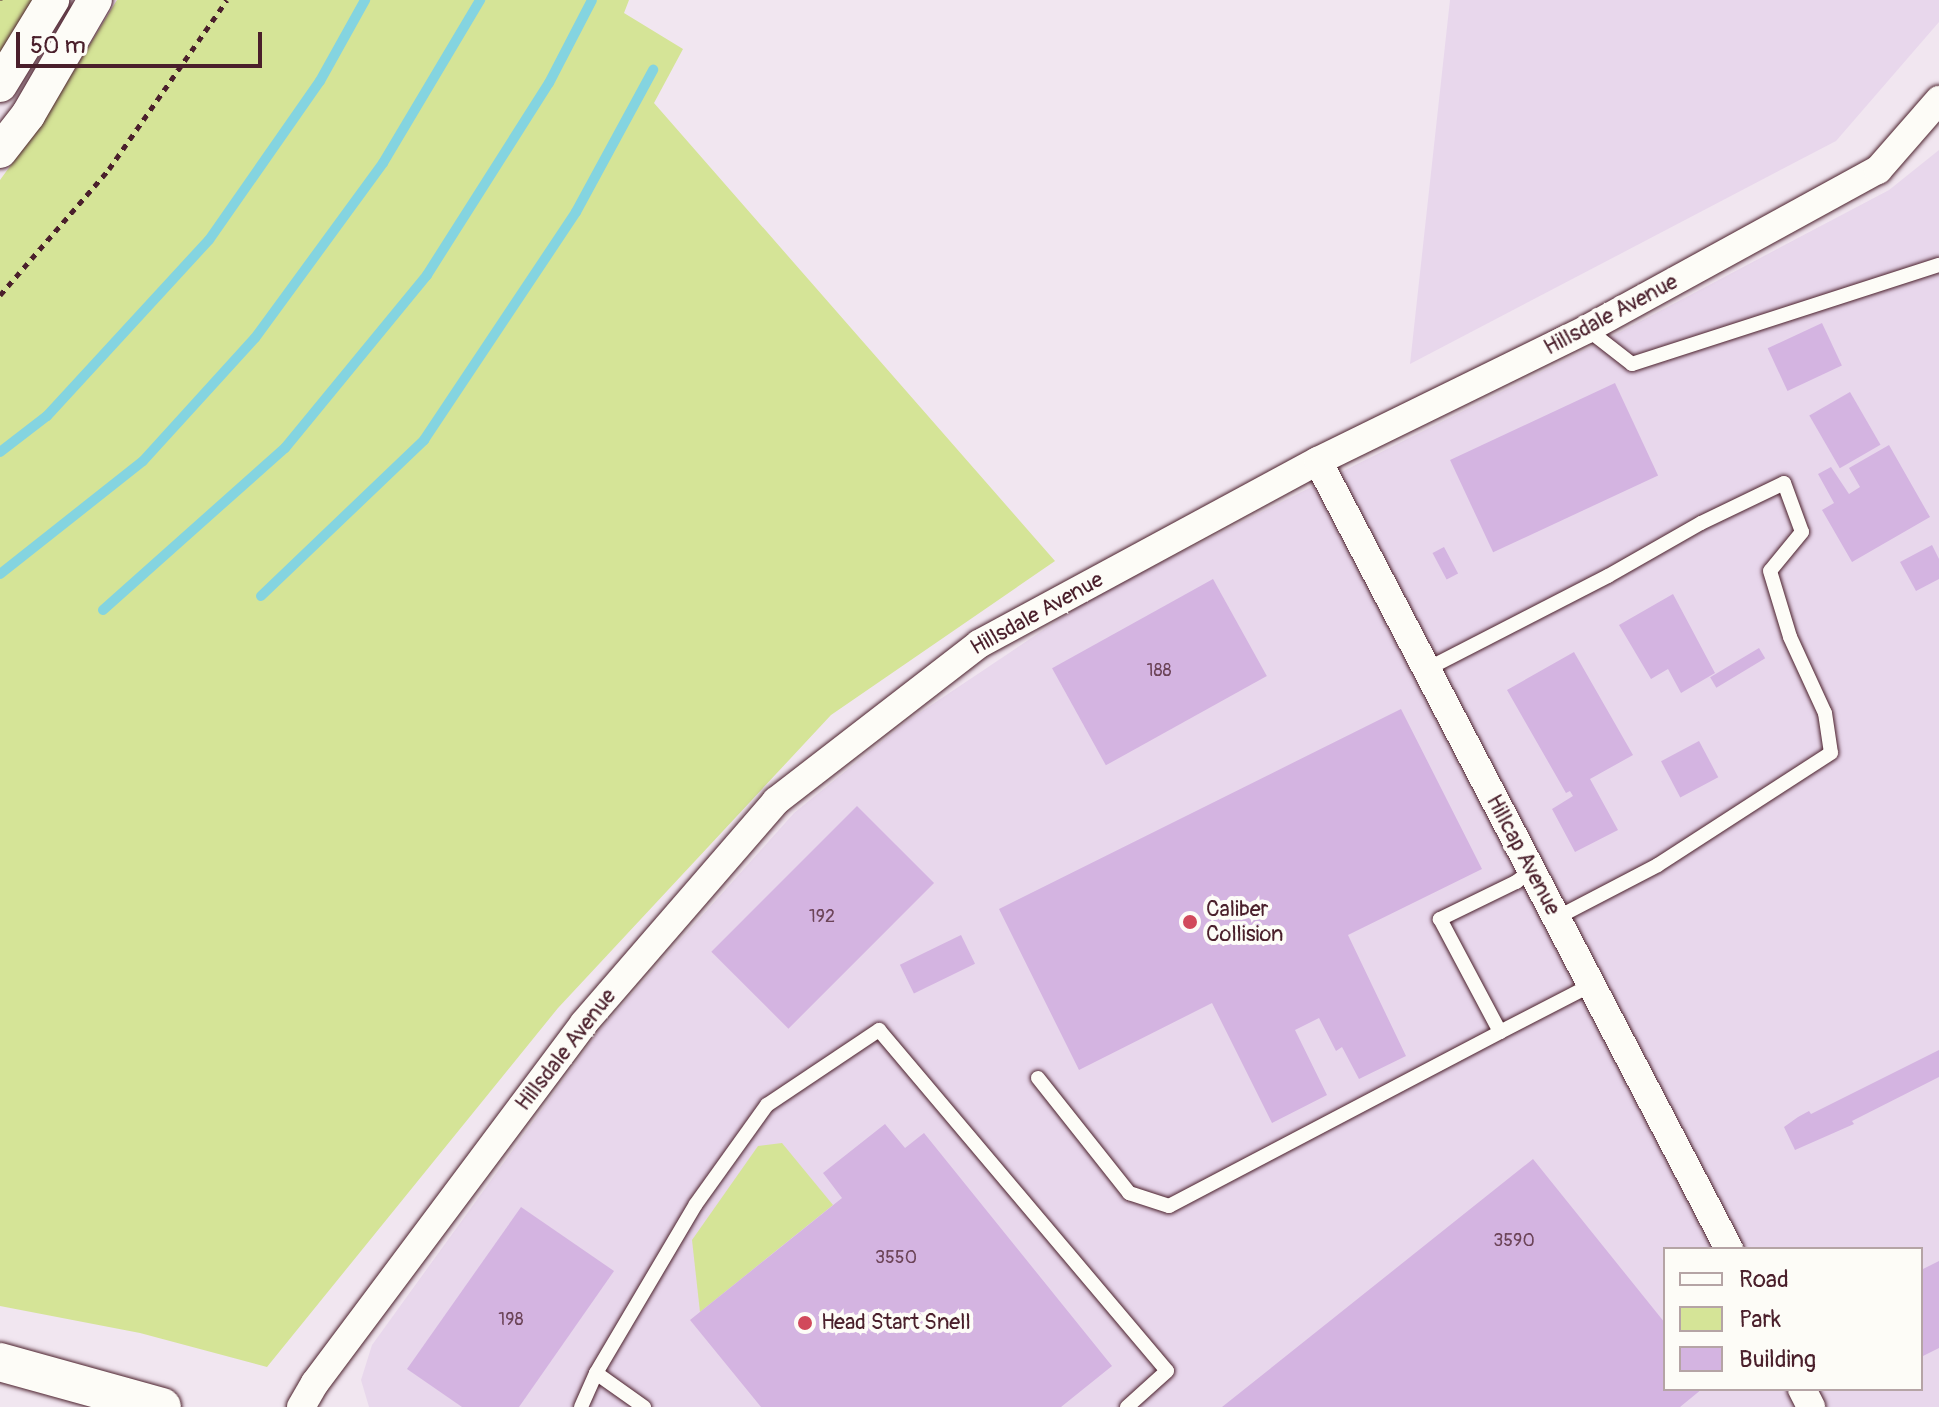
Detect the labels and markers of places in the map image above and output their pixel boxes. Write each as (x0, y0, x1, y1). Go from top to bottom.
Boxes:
place label: Caliber Collision (1206, 896, 1284, 948)
marker: Caliber Collision (1181, 913, 1199, 931)
place label: Head Start Snell (821, 1310, 971, 1336)
marker: Head Start Snell (796, 1314, 814, 1332)

